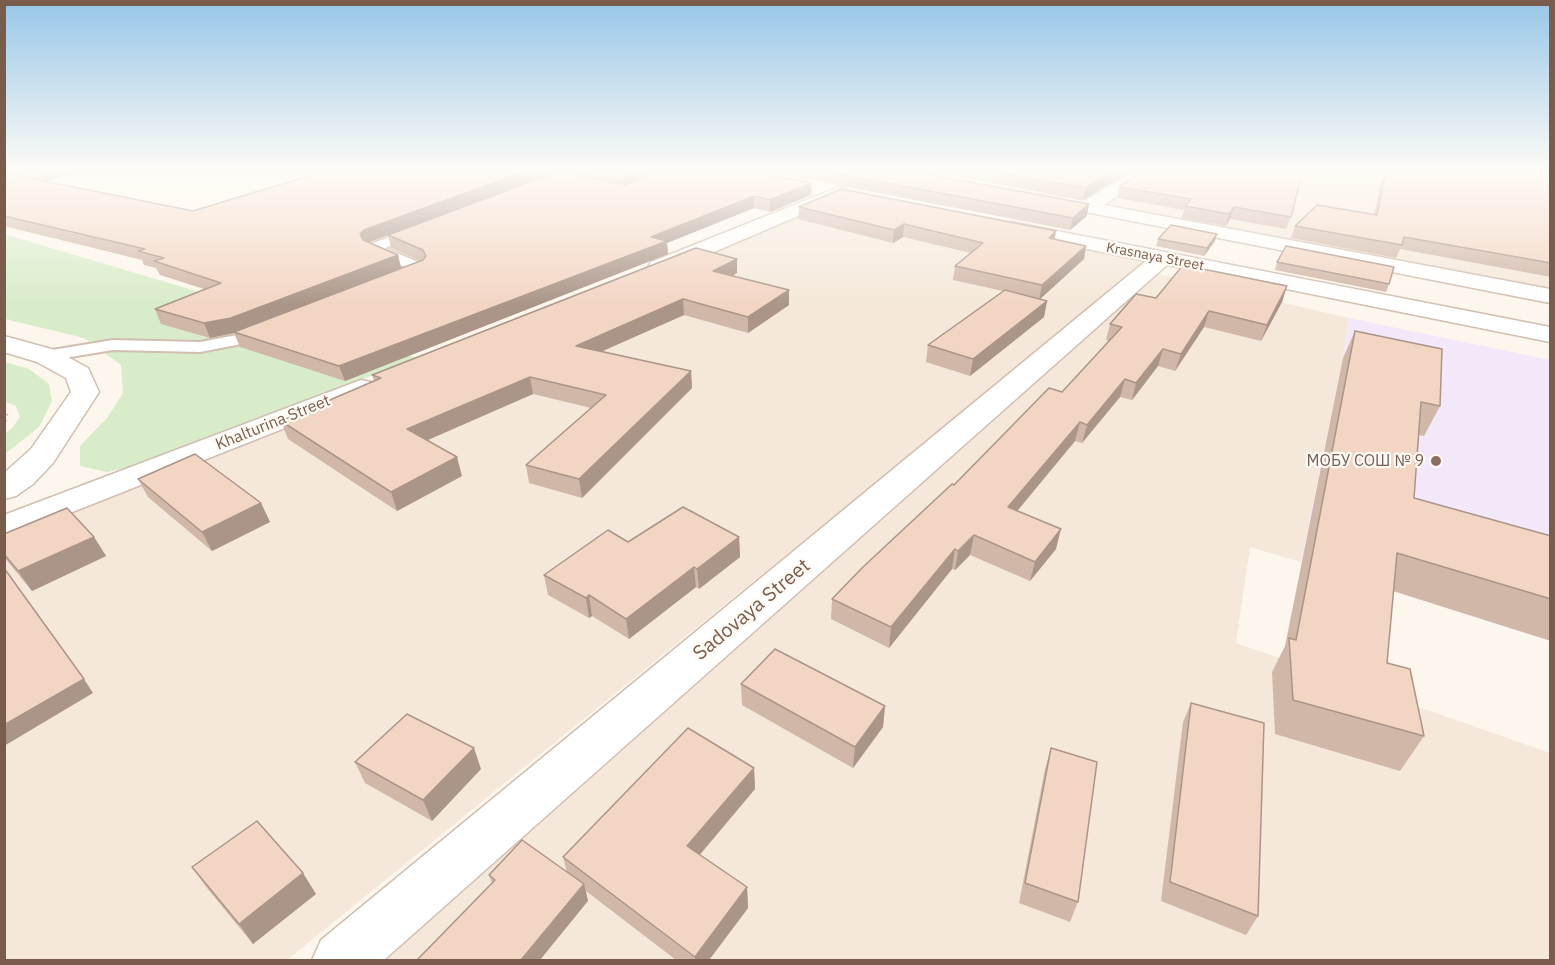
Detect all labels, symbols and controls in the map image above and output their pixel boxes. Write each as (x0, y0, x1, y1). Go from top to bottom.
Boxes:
street label: Krasnaya Street (1105, 239, 1205, 275)
street label: Khalturina Street (213, 391, 333, 455)
place label: МОБУ СОШ № 9 (1307, 451, 1424, 471)
marker: МОБУ СОШ № 9 (1429, 454, 1443, 468)
street label: Sadovaya Street (689, 554, 815, 666)

